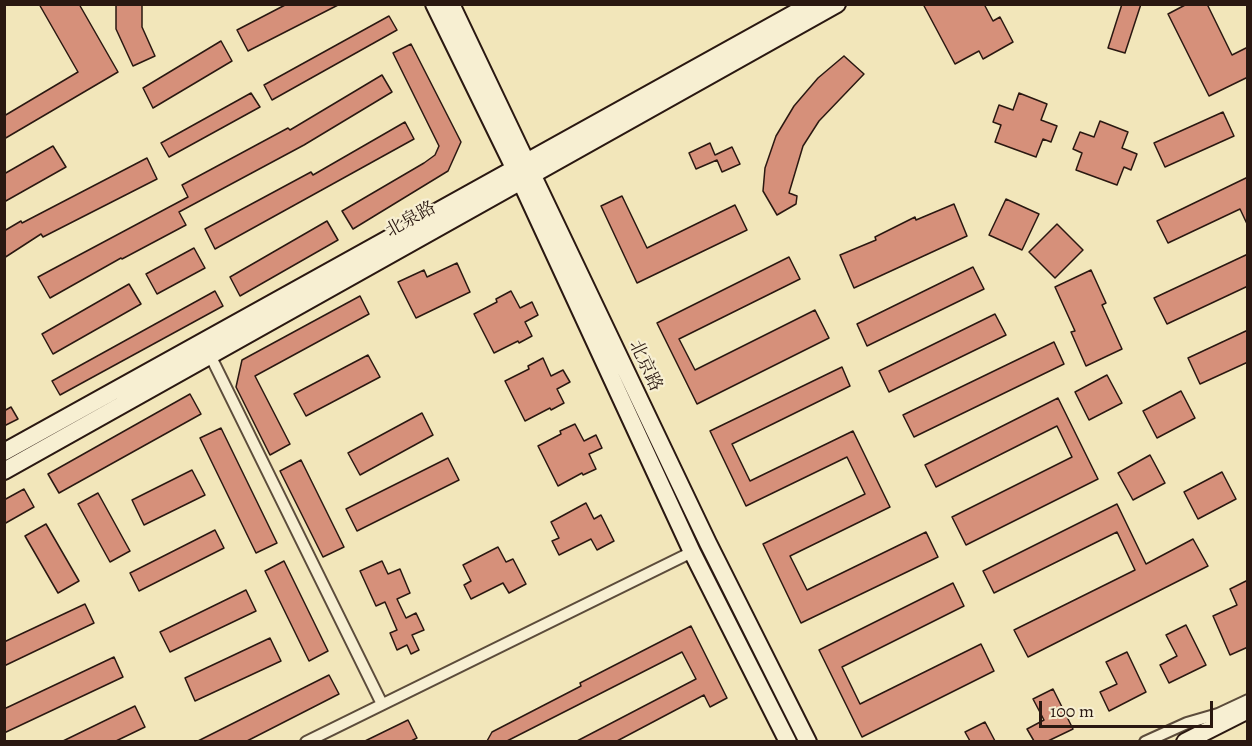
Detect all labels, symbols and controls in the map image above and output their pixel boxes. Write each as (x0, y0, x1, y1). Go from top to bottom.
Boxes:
street label: 北泉路 (382, 197, 440, 243)
street label: 北京路 (624, 337, 666, 395)
scale bar (1042, 689, 1216, 727)
text: 100 m (1050, 699, 1094, 723)

